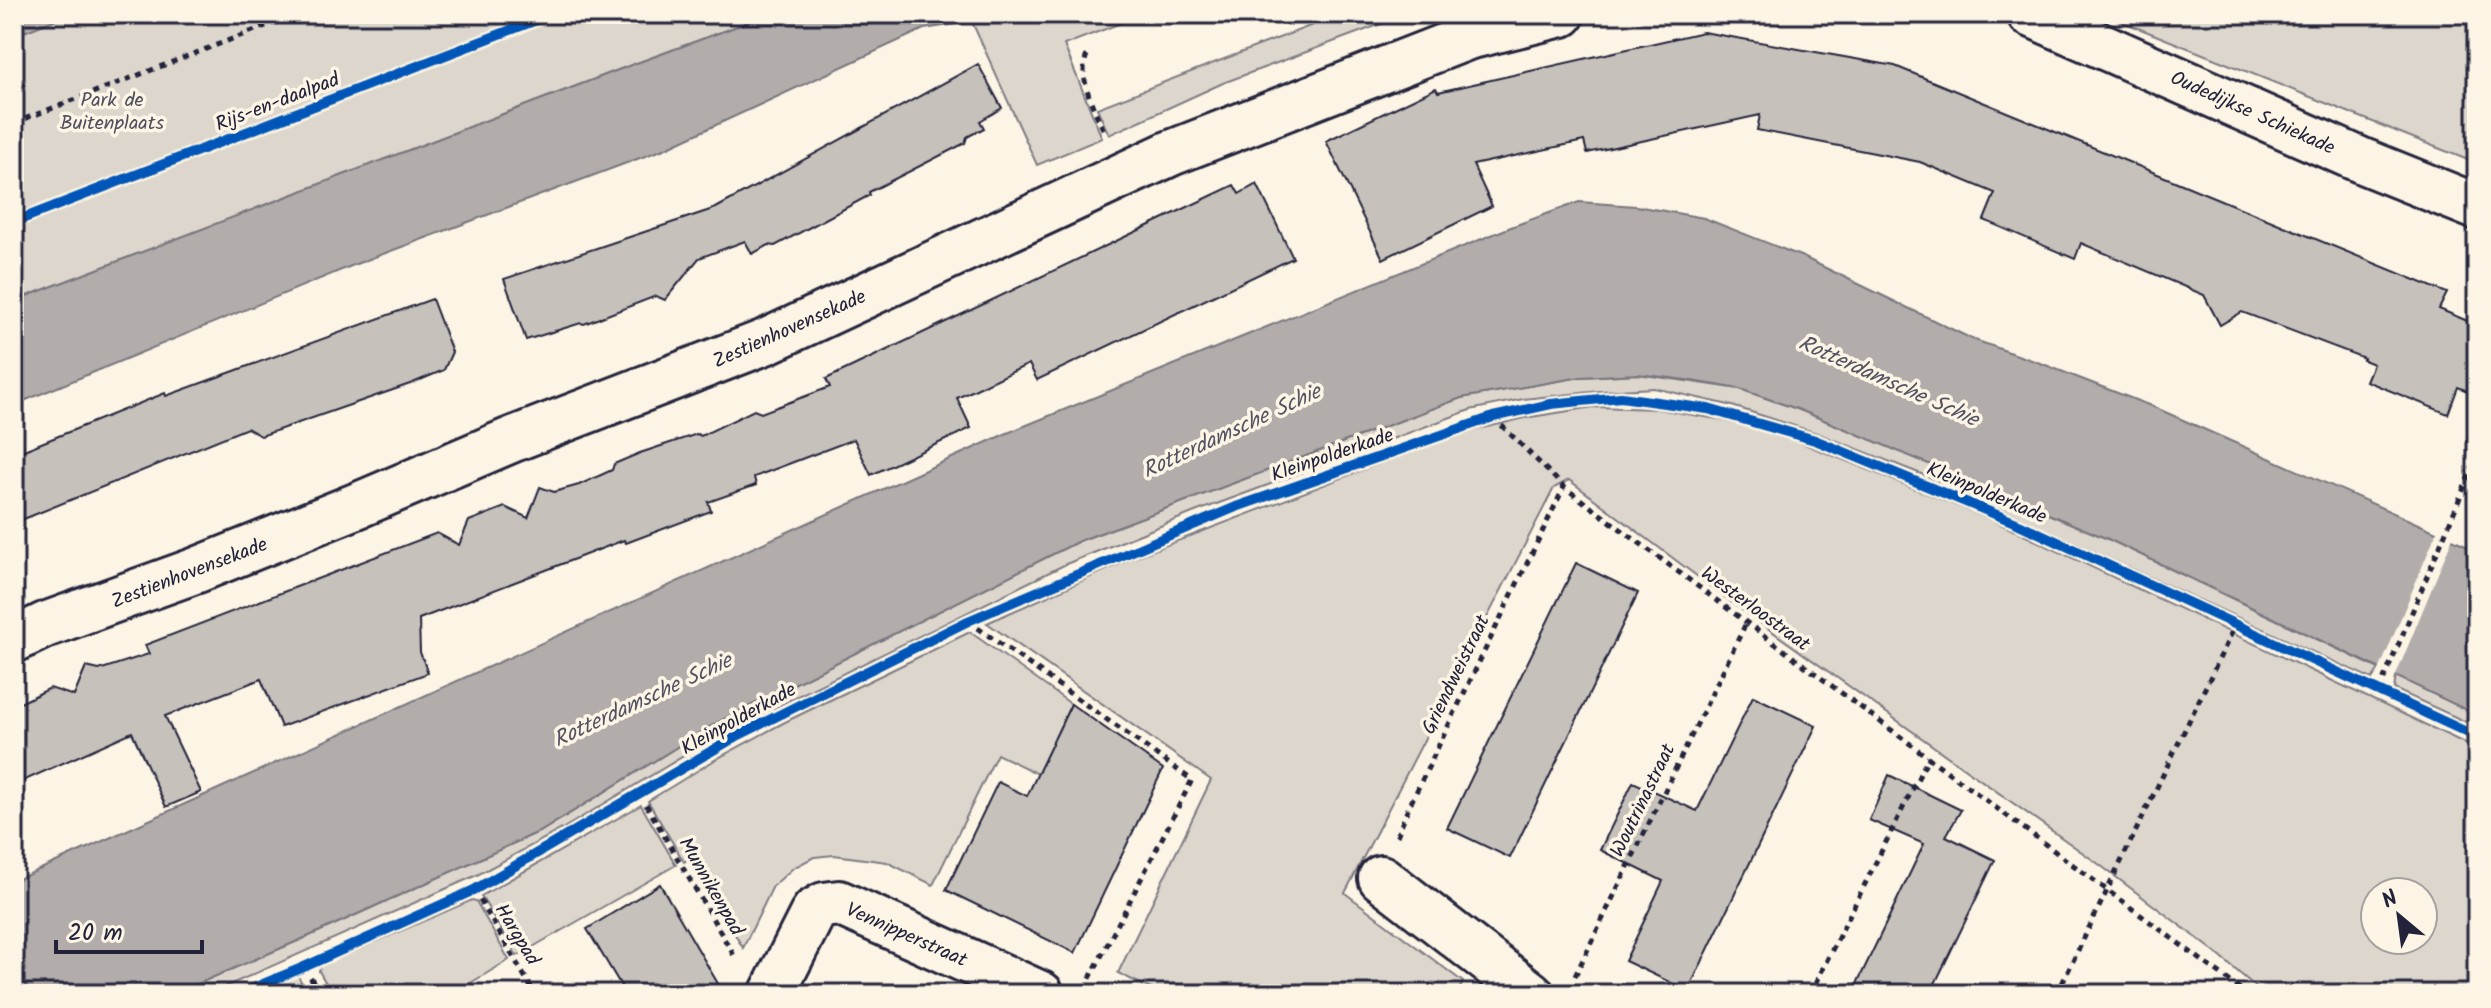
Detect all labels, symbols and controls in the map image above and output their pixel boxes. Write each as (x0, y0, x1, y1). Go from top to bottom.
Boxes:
street label: Oudedijkse Schiekade (2165, 63, 2340, 165)
street label: Rijs-en-daalpad (211, 64, 345, 141)
park label: Park de Buitenplaats (60, 85, 164, 140)
street label: Zestienhovensekade (708, 282, 872, 378)
water label: Rotterdamsche Schie (1792, 327, 1986, 439)
water label: Rotterdamsche Schie (1137, 375, 1329, 489)
street label: Kleinpolderkade (1267, 420, 1398, 492)
street label: Kleinpolderkade (1921, 454, 2051, 534)
street label: Zestienhovensekade (107, 529, 273, 618)
street label: Westerloostraat (1693, 559, 1817, 661)
street label: Griendweistraat (1414, 609, 1500, 740)
water label: Rotterdamsche Schie (548, 644, 740, 758)
street label: Kleinpolderkade (675, 675, 803, 765)
street label: Woutrinastraat (1602, 738, 1685, 863)
street label: Munnikenpad (669, 832, 752, 943)
north arrow (2359, 876, 2439, 956)
text: N (2376, 882, 2405, 919)
street label: Vennipperstraat (840, 895, 972, 977)
street label: Hargpad (485, 898, 548, 973)
scale bar (56, 904, 202, 954)
text: 20 m (68, 914, 123, 953)

